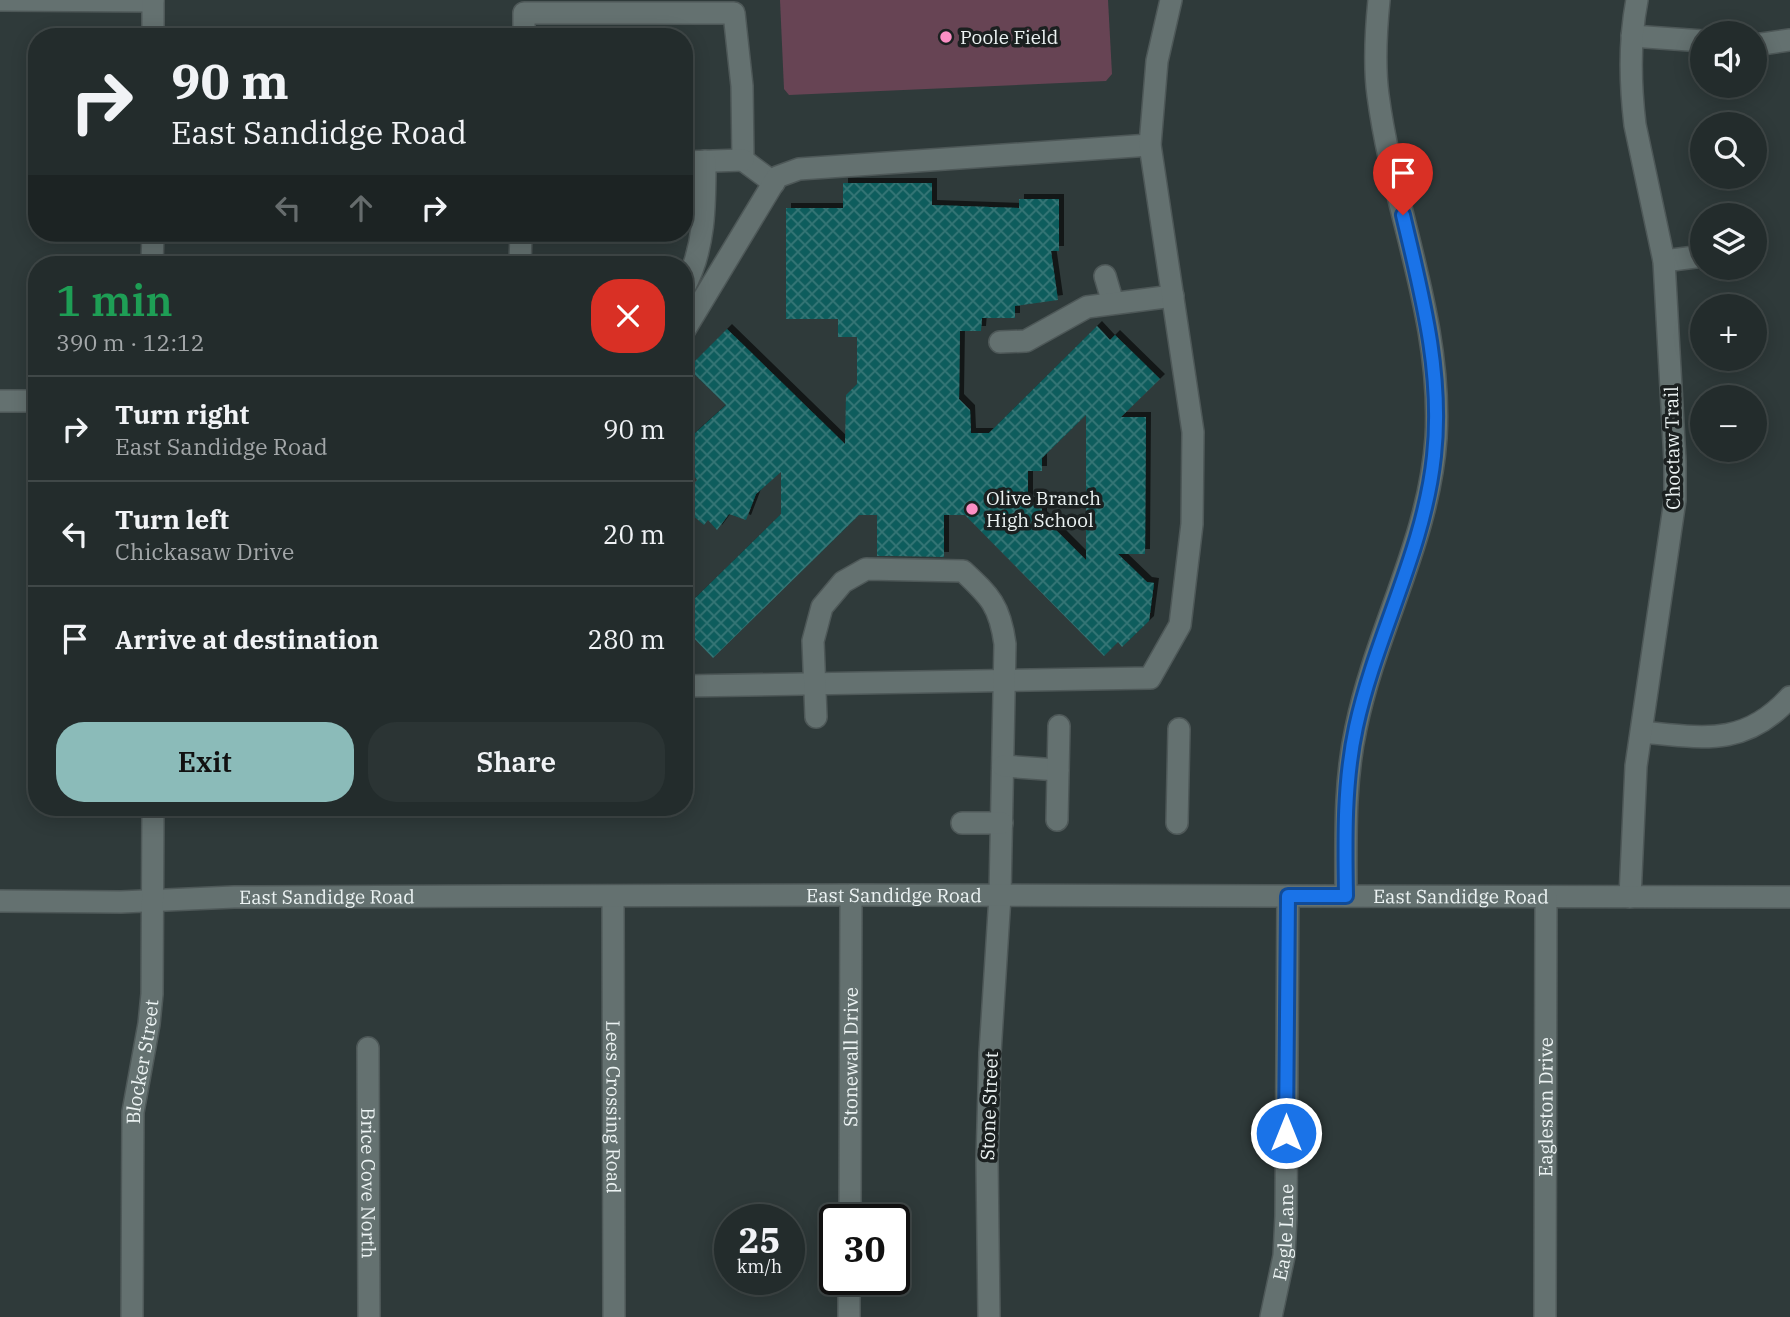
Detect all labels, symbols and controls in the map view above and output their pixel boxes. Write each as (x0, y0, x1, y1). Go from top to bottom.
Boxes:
map controls (1690, 21, 1767, 462)
button: sound (1690, 21, 1767, 98)
place label: Poole Field (960, 25, 1058, 49)
marker: Poole Field (938, 29, 954, 45)
text: 90 m (171, 49, 289, 112)
icon: right (56, 56, 147, 147)
text: East Sandidge Road (171, 111, 467, 153)
button: search (1690, 112, 1767, 189)
pin (1373, 143, 1433, 215)
icon: arrive (1384, 154, 1422, 192)
icon: left (269, 189, 307, 227)
icon: ahead (342, 189, 380, 227)
icon: right (415, 189, 453, 227)
button: layers (1690, 203, 1767, 280)
text: 1 min (56, 273, 173, 328)
button: close (591, 279, 665, 353)
button: + (1690, 294, 1767, 371)
text: 390 m · 12:12 (56, 327, 205, 357)
button: − (1690, 385, 1767, 462)
street label: Choctaw Trail (1659, 386, 1685, 510)
text: Turn right (115, 397, 249, 431)
icon: right (56, 410, 94, 448)
text: 90 m (603, 412, 665, 446)
text: East Sandidge Road (115, 431, 328, 461)
place label: Olive Branch High School (986, 486, 1101, 532)
marker: Olive Branch High School (964, 501, 980, 517)
text: Turn left (115, 502, 229, 536)
icon: left (56, 515, 94, 553)
text: 20 m (603, 517, 665, 551)
text: Chickasaw Drive (115, 536, 294, 566)
icon: arrive (56, 620, 94, 658)
text: Arrive at destination (115, 622, 379, 656)
text: 280 m (587, 622, 665, 656)
button: Exit (56, 722, 354, 802)
button: Share (368, 722, 665, 802)
street label: East Sandidge Road (806, 883, 982, 907)
street label: East Sandidge Road (239, 884, 415, 909)
street label: East Sandidge Road (1373, 884, 1549, 908)
street label: Stonewall Drive (838, 987, 863, 1127)
street label: Blocker Street (121, 998, 163, 1124)
street label: Lees Crossing Road (601, 1020, 626, 1194)
street label: Eagleston Drive (1533, 1037, 1558, 1177)
street label: Stone Street (975, 1051, 1003, 1161)
position arrow (1249, 1096, 1323, 1170)
street label: Brice Cove North (356, 1107, 381, 1259)
street label: Eagle Lane (1267, 1184, 1298, 1283)
speed limit sign: 30 (819, 1204, 910, 1295)
text: 25 (738, 1217, 781, 1263)
text: km/h (737, 1255, 782, 1278)

